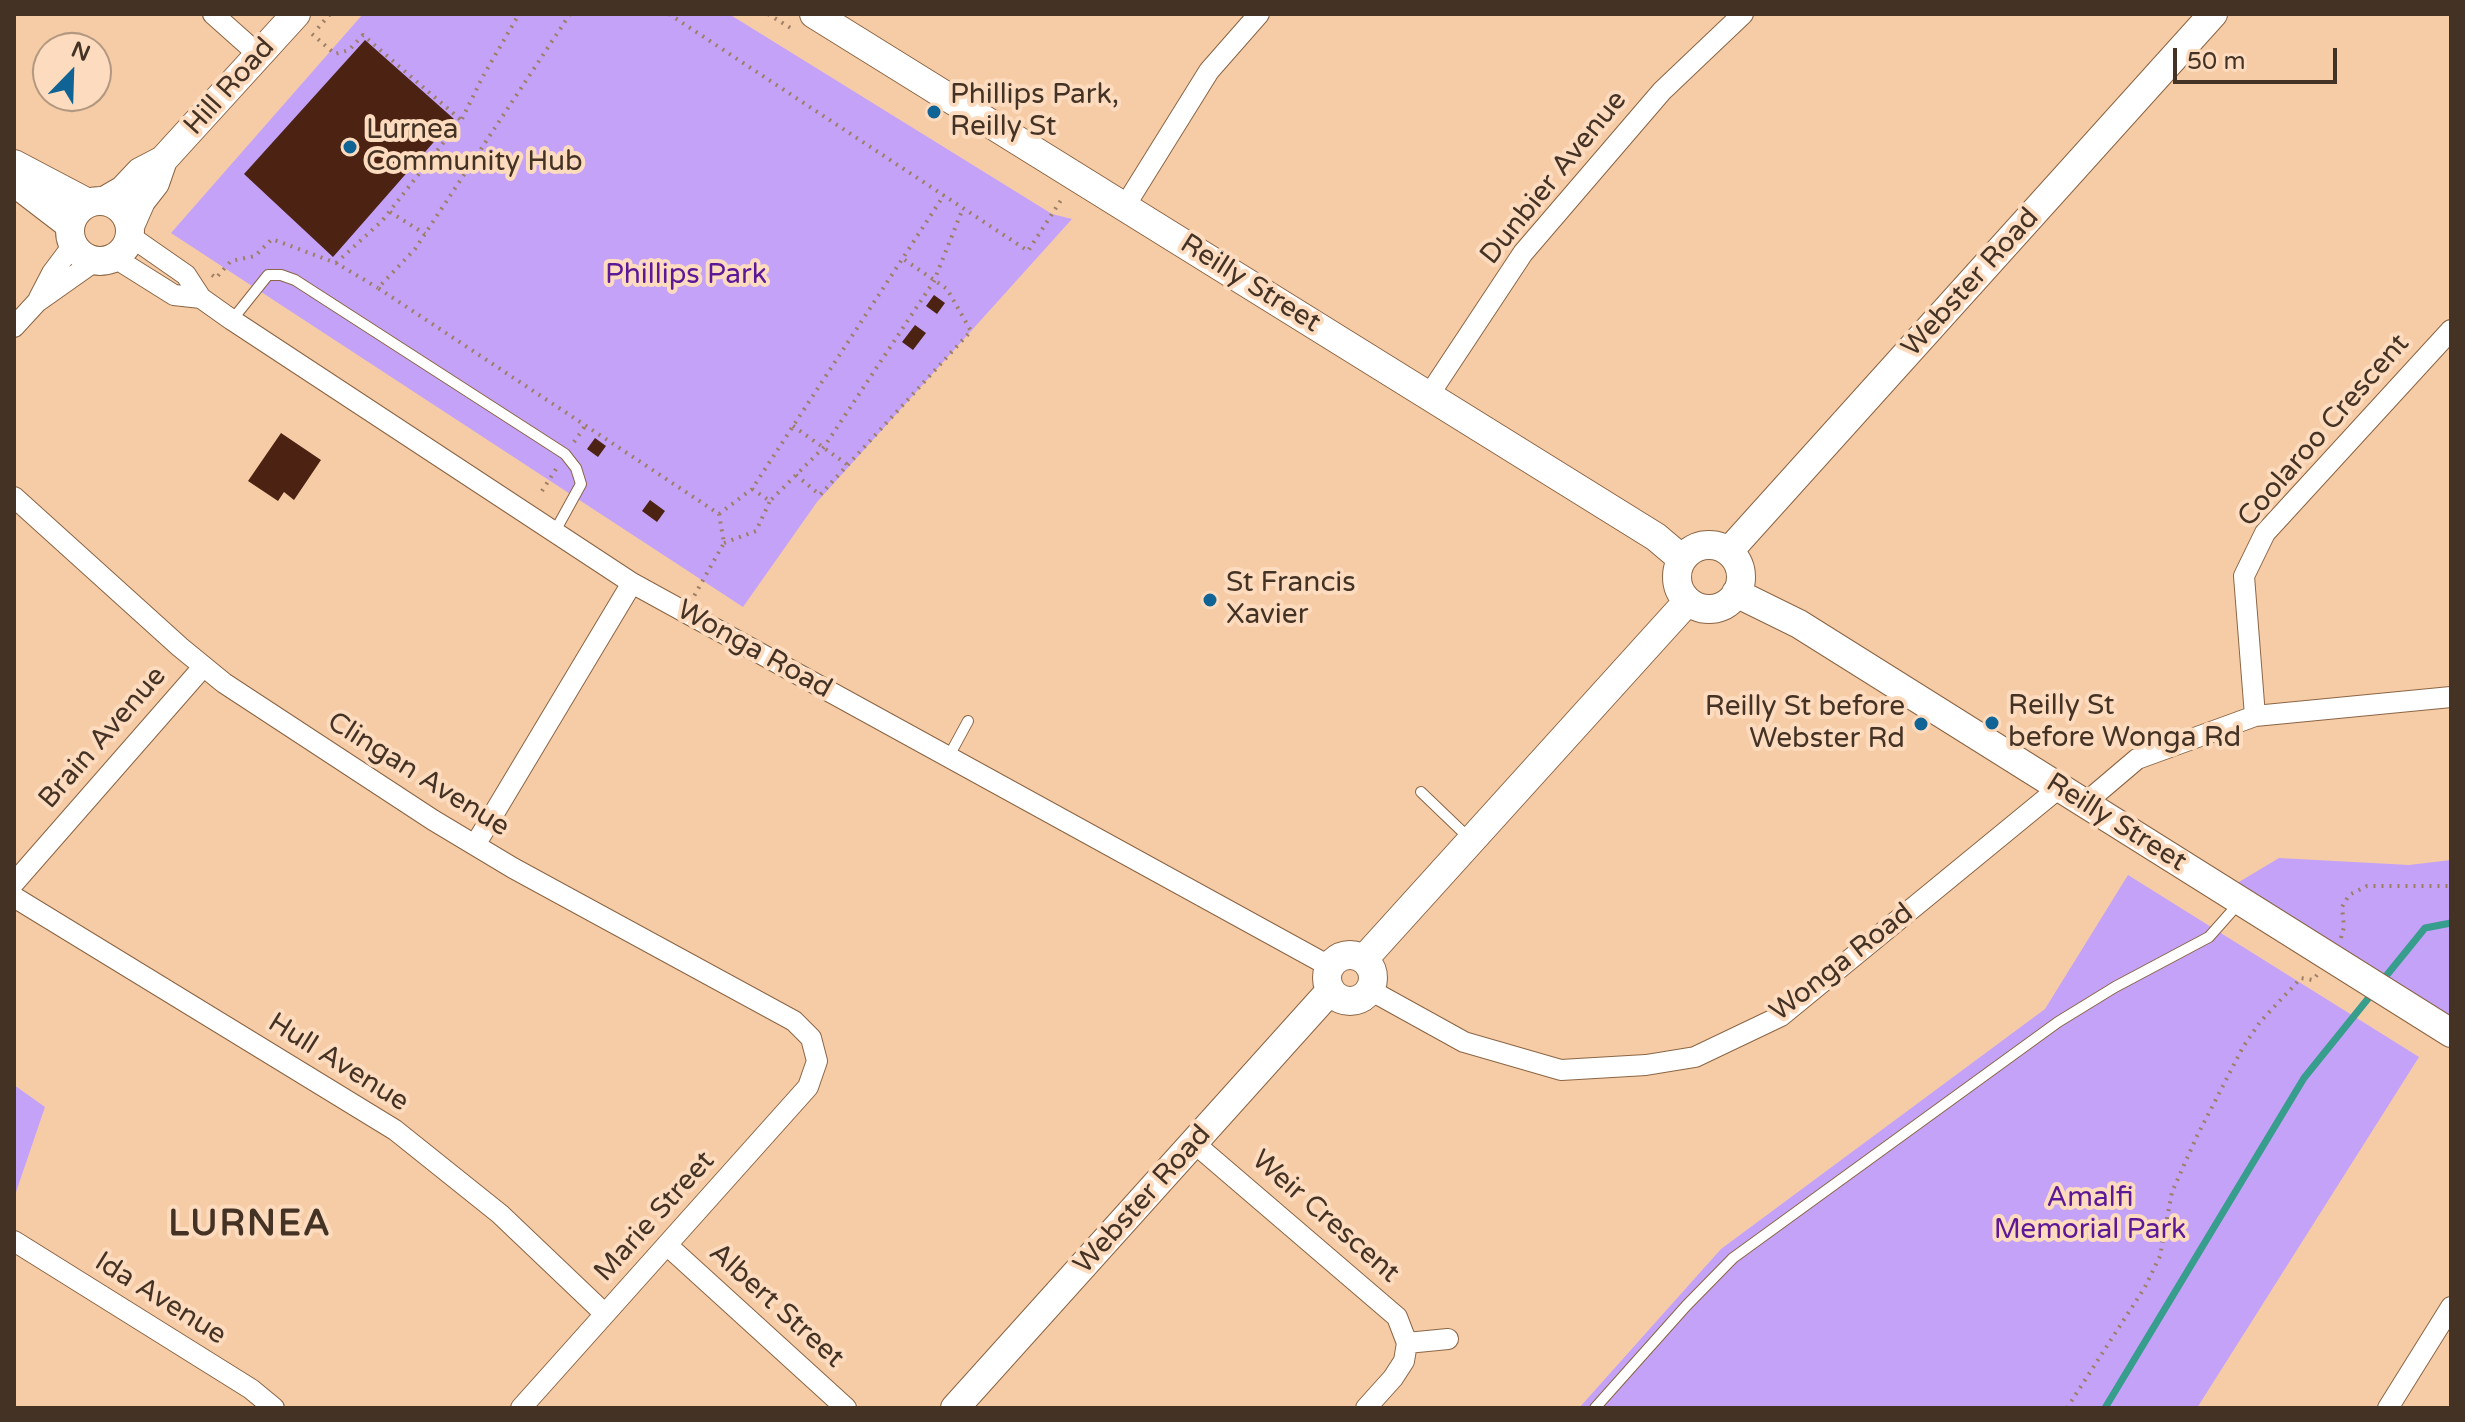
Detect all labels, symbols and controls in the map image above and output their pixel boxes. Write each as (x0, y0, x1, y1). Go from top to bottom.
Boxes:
street label: Hill Road (178, 31, 282, 143)
north arrow (32, 32, 112, 112)
scale bar (2177, 32, 2341, 82)
text: N (67, 36, 94, 67)
text: 50 m (2187, 47, 2245, 76)
place label: Phillips Park, Reilly St (950, 79, 1119, 145)
street label: Dunbier Avenue (1474, 84, 1634, 272)
marker: Phillips Park, Reilly St (925, 103, 943, 121)
place label: Lurnea Community Hub (366, 114, 583, 180)
marker: Lurnea Community Hub (341, 138, 359, 156)
street label: Webster Road (1895, 202, 2047, 364)
street label: Reilly Street (1174, 228, 1326, 340)
park label: Phillips Park (605, 259, 767, 293)
street label: Coolaroo Crescent (2231, 328, 2417, 534)
place label: St Francis Xavier (1226, 567, 1356, 633)
marker: St Francis Xavier (1201, 591, 1219, 609)
street label: Wonga Road (671, 594, 837, 706)
street label: Brain Avenue (32, 660, 174, 816)
place label: Reilly St before Wonga Rd (2008, 690, 2241, 756)
place label: Reilly St before Webster Rd (1705, 691, 1905, 757)
street label: Clingan Avenue (321, 706, 515, 844)
marker: Reilly St before Wonga Rd (1983, 714, 2001, 732)
marker: Reilly St before Webster Rd (1912, 715, 1930, 733)
street label: Reilly Street (2040, 767, 2192, 879)
street label: Wonga Road (1764, 897, 1920, 1029)
street label: Hull Avenue (262, 1007, 414, 1119)
street label: Webster Road (1067, 1119, 1219, 1281)
street label: Weir Crescent (1244, 1144, 1406, 1290)
street label: Marie Street (588, 1145, 722, 1289)
park label: Amalfi Memorial Park (1994, 1182, 2186, 1248)
district label: LURNEA (168, 1204, 332, 1248)
street label: Albert Street (702, 1237, 850, 1375)
street label: Ida Avenue (88, 1245, 232, 1353)

